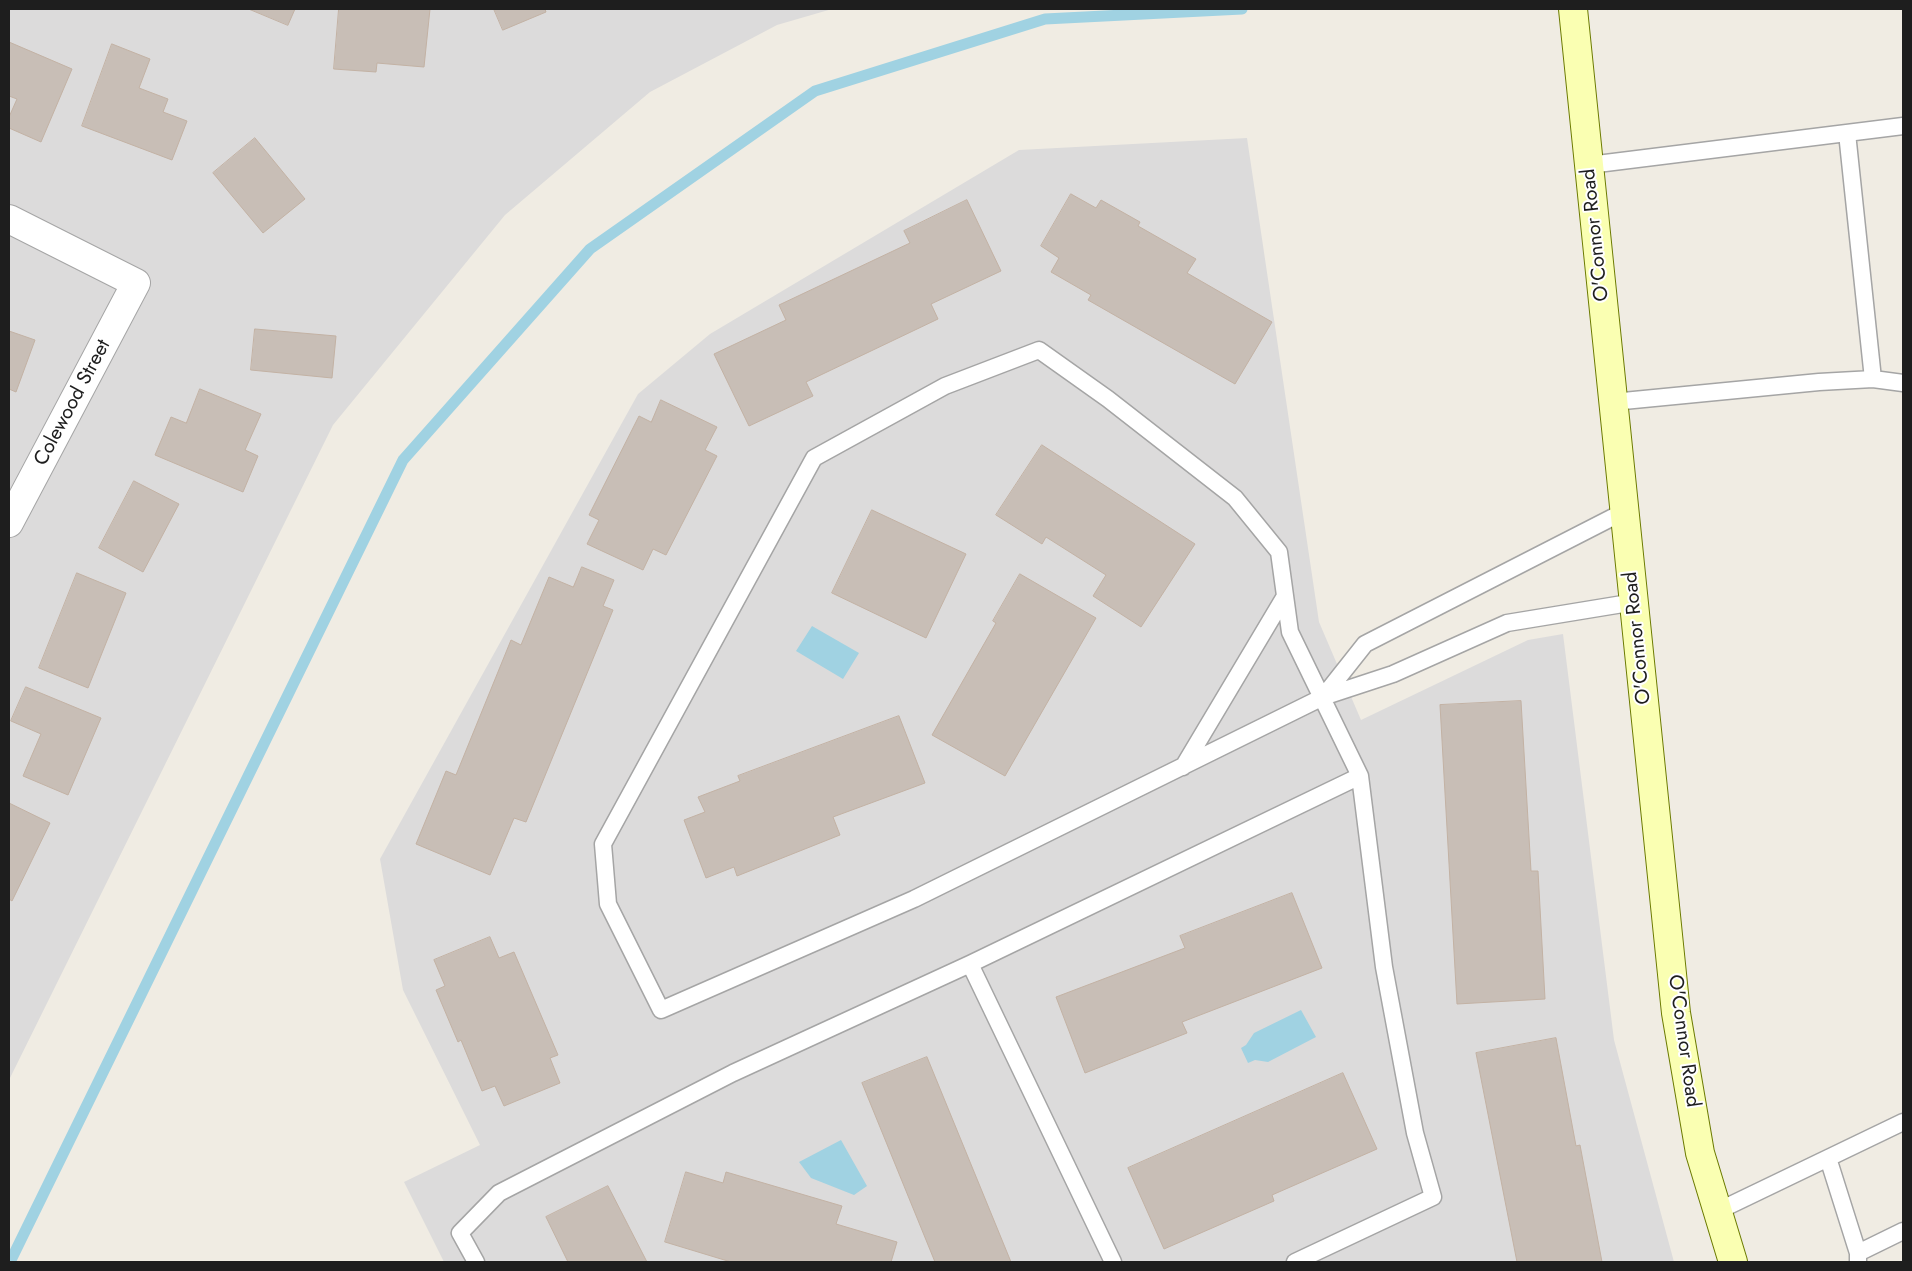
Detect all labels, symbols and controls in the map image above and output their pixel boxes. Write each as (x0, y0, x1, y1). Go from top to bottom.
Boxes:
street label: O'Connor Road (1577, 167, 1615, 303)
street label: Colewood Street (30, 336, 116, 470)
street label: O'Connor Road (1619, 570, 1657, 706)
street label: O'Connor Road (1662, 973, 1704, 1109)

